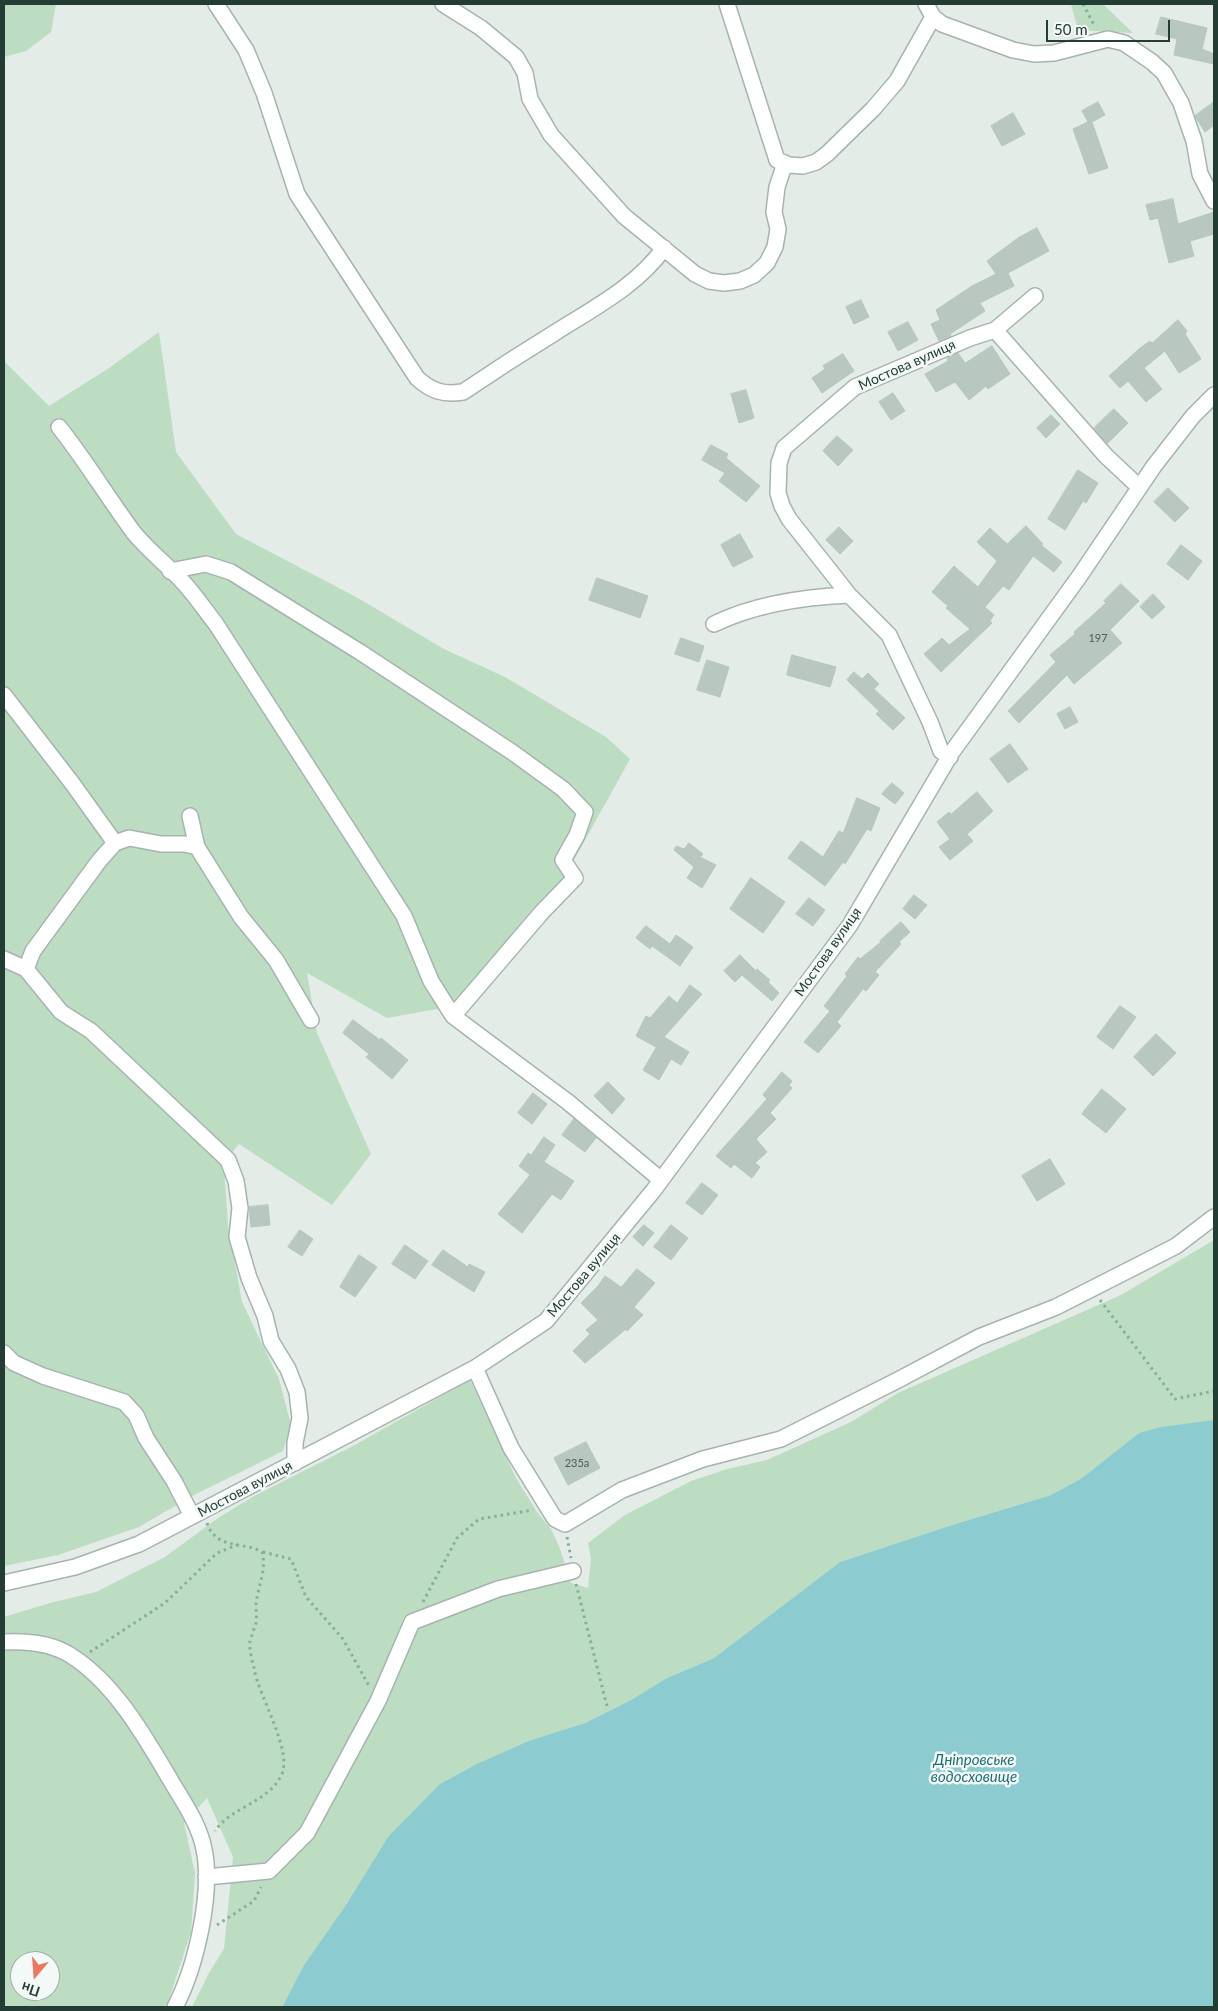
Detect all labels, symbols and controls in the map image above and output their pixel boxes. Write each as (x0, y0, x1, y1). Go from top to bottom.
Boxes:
scale bar (1048, 10, 1172, 42)
text: 50 m (1054, 20, 1088, 38)
street label: Мостова вулиця (856, 336, 958, 394)
house number: 197 (1088, 631, 1108, 645)
street label: Мостова вулиця (791, 904, 865, 1000)
street label: Мостова вулиця (544, 1230, 624, 1320)
house number: 235а (565, 1456, 589, 1470)
street label: Мостова вулиця (195, 1457, 295, 1521)
water label: Дніпровське водосховище (931, 1751, 1017, 1786)
north arrow (10, 1951, 60, 2001)
text: Пн (19, 1979, 42, 2001)

